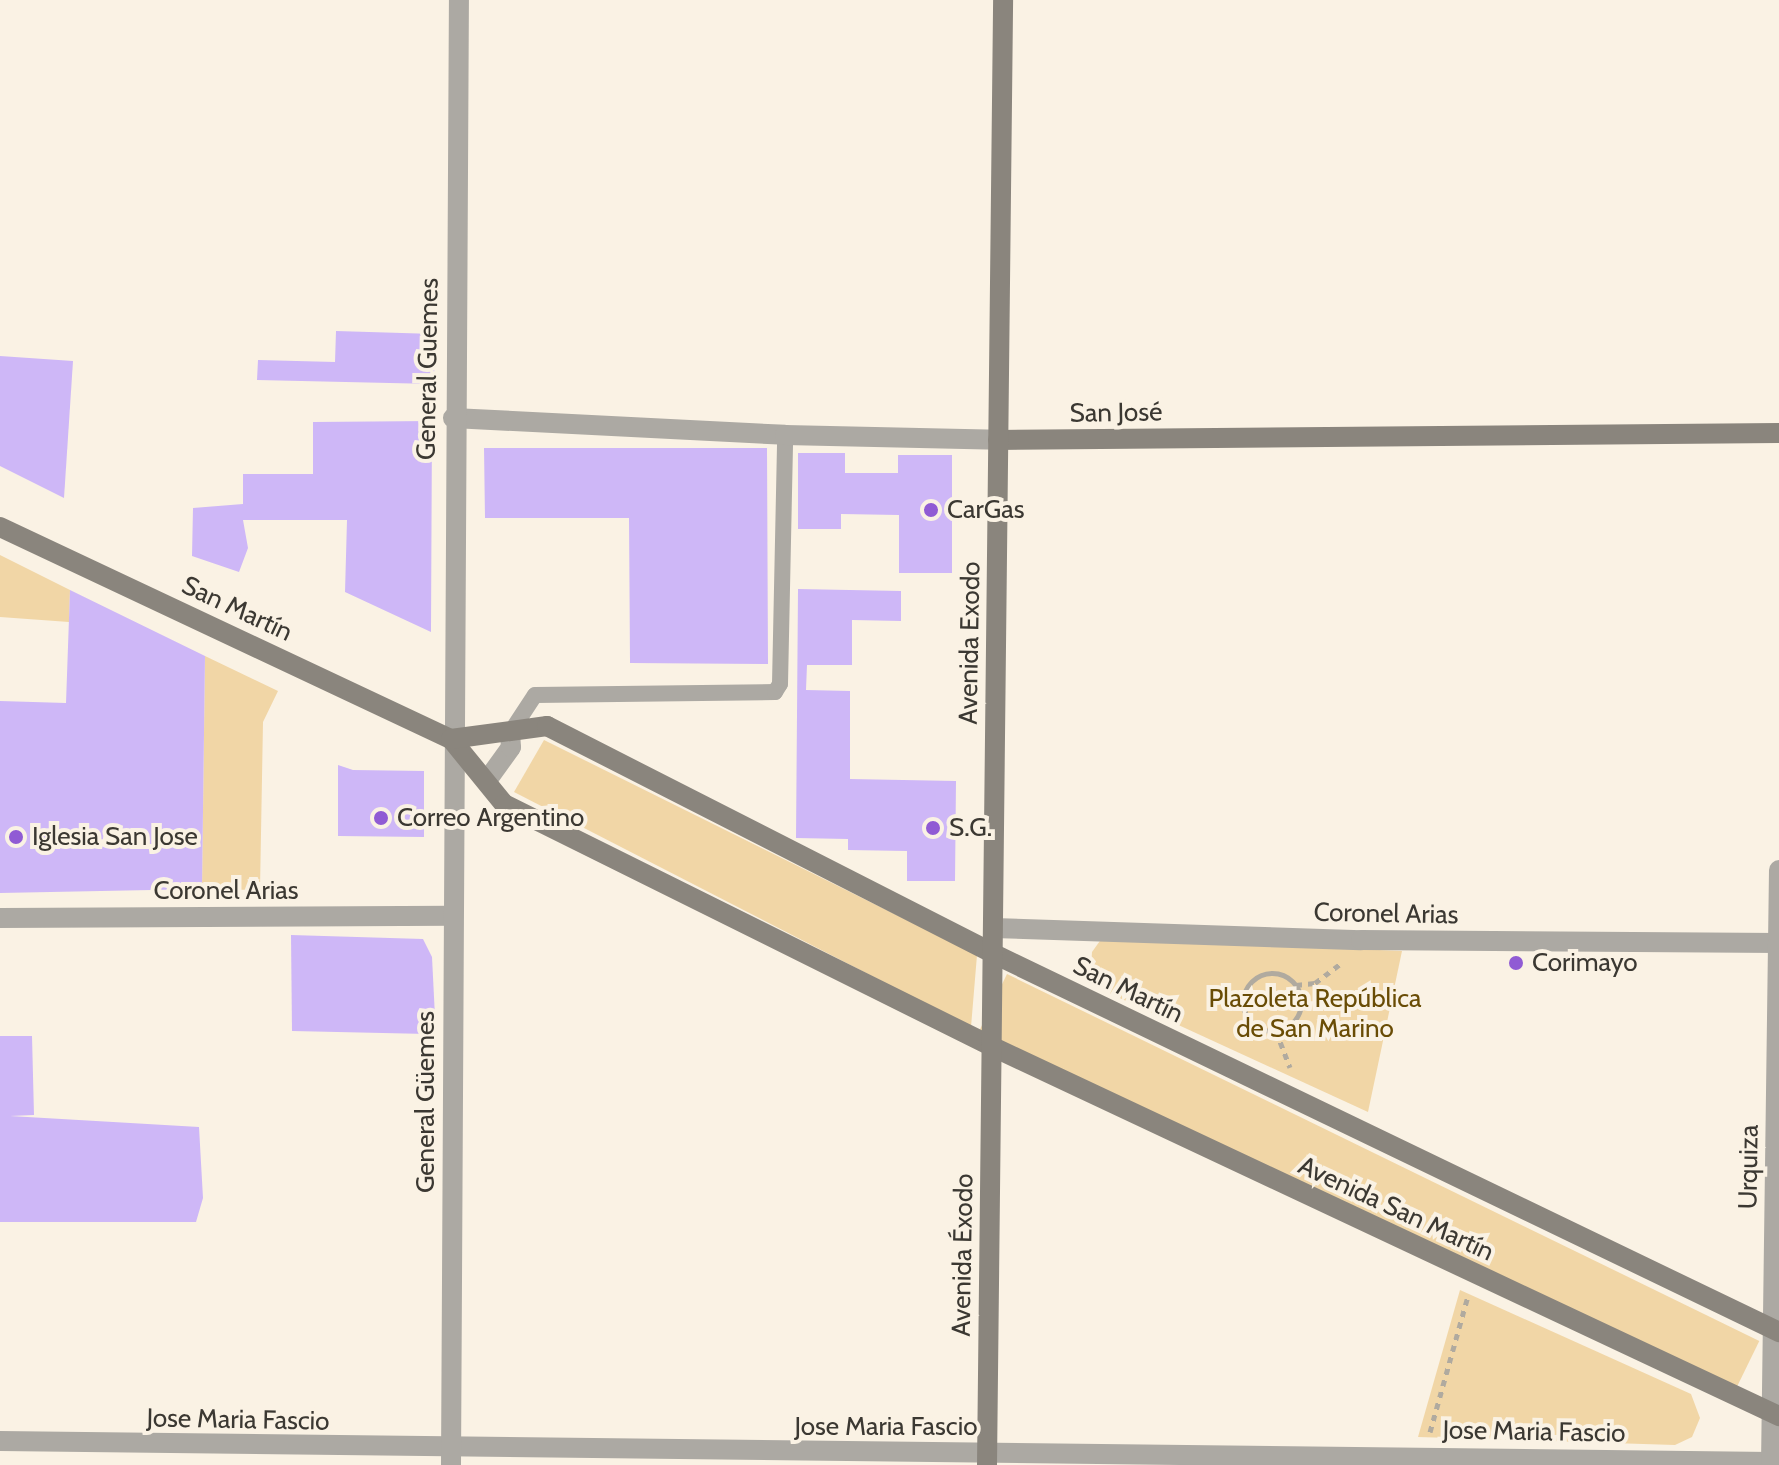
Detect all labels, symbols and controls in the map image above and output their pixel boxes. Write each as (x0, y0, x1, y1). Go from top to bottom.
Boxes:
street label: General Guemes (411, 278, 445, 460)
street label: San José (1069, 397, 1163, 429)
place label: CarGas (947, 494, 1024, 526)
marker: CarGas (922, 501, 940, 519)
street label: Avenida Exodo (953, 561, 987, 725)
street label: San Martín (177, 570, 297, 648)
place label: Correo Argentino (397, 802, 584, 834)
marker: Correo Argentino (372, 809, 390, 827)
place label: S.G. (949, 812, 992, 844)
marker: S.G. (924, 819, 942, 837)
place label: Iglesia San Jose (32, 821, 198, 853)
marker: Iglesia San Jose (7, 828, 25, 846)
street label: Coronel Arias (154, 875, 298, 907)
street label: Coronel Arias (1313, 897, 1459, 931)
place label: Corimayo (1532, 947, 1638, 979)
street label: San Martín (1068, 950, 1188, 1030)
marker: Corimayo (1507, 954, 1525, 972)
park label: Plazoleta República de San Marino (1209, 983, 1421, 1044)
street label: General Güemes (410, 1011, 442, 1193)
street label: Urquiza (1733, 1124, 1765, 1210)
street label: Avenida San Martín (1293, 1150, 1499, 1268)
street label: Avenida Éxodo (946, 1173, 980, 1337)
street label: Jose Maria Fascio (146, 1403, 330, 1437)
street label: Jose Maria Fascio (795, 1411, 977, 1443)
street label: Jose Maria Fascio (1442, 1415, 1626, 1449)

